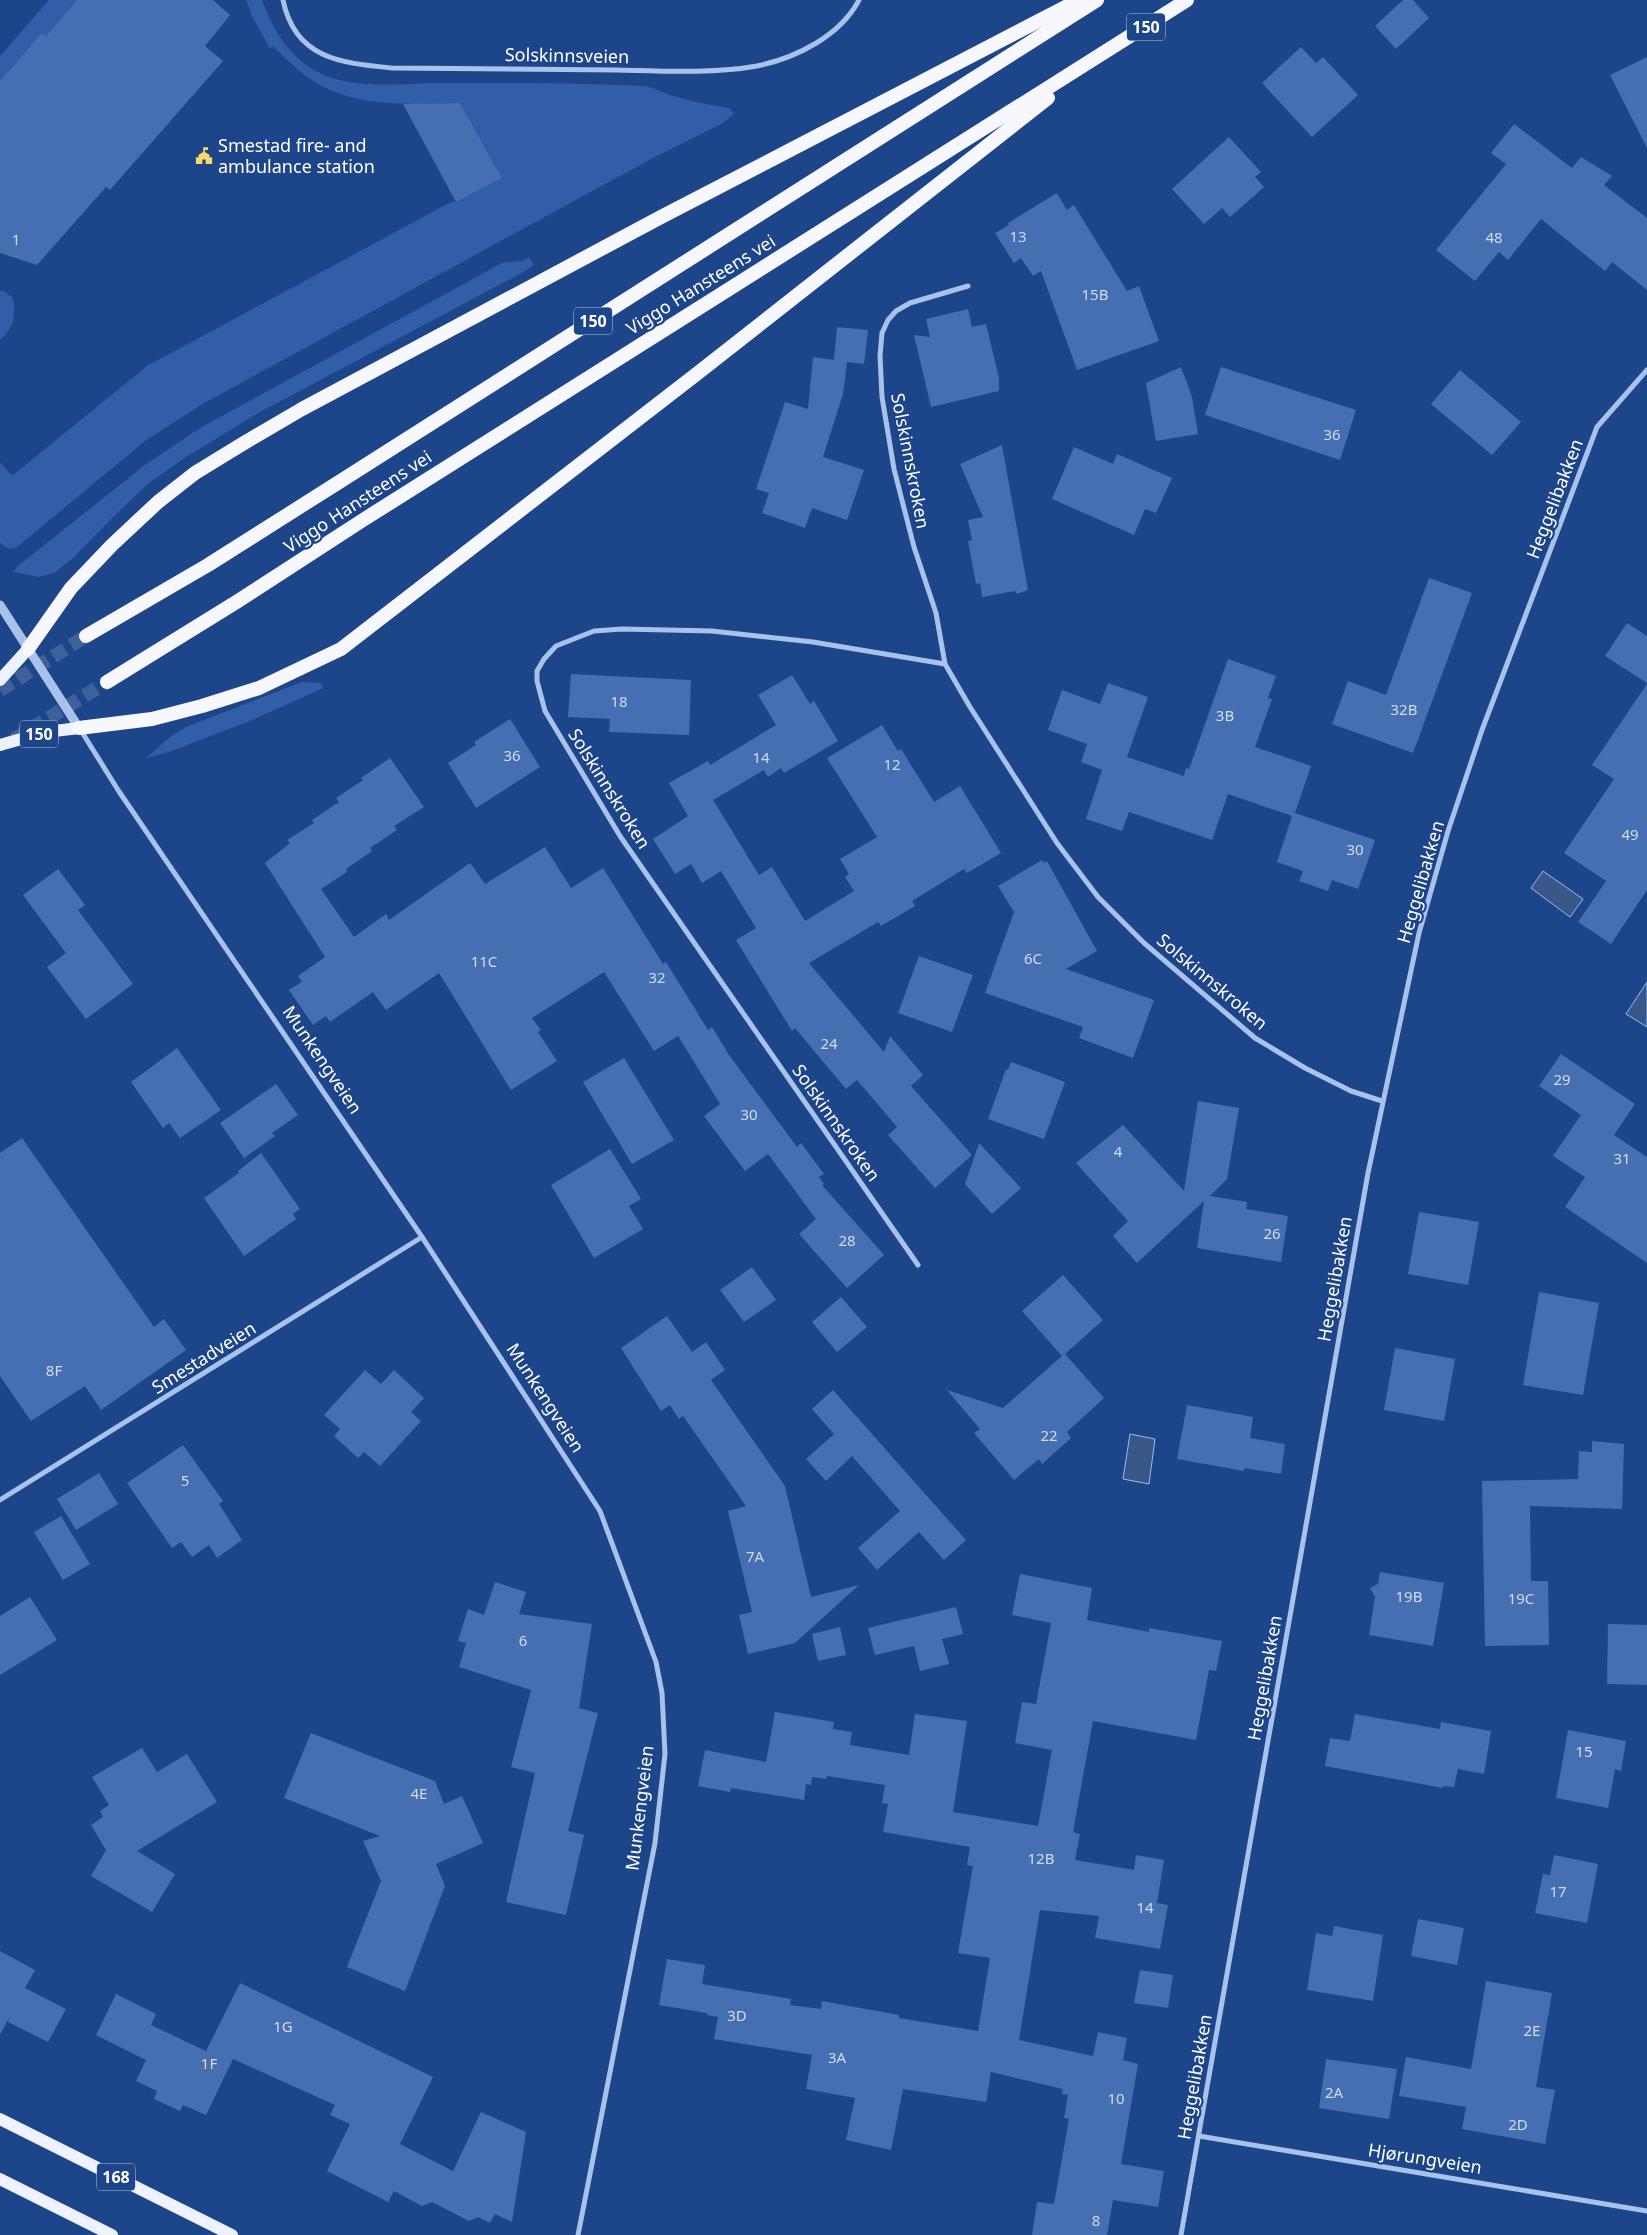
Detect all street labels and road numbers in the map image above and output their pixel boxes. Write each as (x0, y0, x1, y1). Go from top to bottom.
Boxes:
road number: 150 (1127, 14, 1165, 41)
street label: Solskinnsveien (505, 42, 629, 68)
street label: Viggo Hansteens vei (621, 229, 780, 340)
road number: 150 (574, 308, 612, 334)
street label: Solskinnskroken (886, 391, 936, 531)
street label: Heggelibakken (1520, 435, 1588, 562)
street label: Viggo Hansteens vei (279, 444, 436, 558)
road number: 150 (20, 721, 58, 748)
street label: Solskinnskroken (563, 724, 656, 853)
street label: Heggelibakken (1391, 817, 1449, 946)
street label: Solskinnskroken (1152, 928, 1273, 1035)
street label: Munkengveien (278, 1001, 368, 1118)
street label: Solskinnskroken (788, 1059, 886, 1186)
street label: Heggelibakken (1311, 1214, 1357, 1343)
street label: Smestadveien (147, 1316, 260, 1399)
street label: Munkengveien (502, 1338, 590, 1457)
street label: Heggelibakken (1241, 1613, 1287, 1742)
street label: Munkengveien (619, 1744, 659, 1872)
street label: Heggelibakken (1171, 2012, 1217, 2141)
street label: Hjørungveien (1367, 2137, 1484, 2179)
road number: 168 (97, 2164, 135, 2190)

